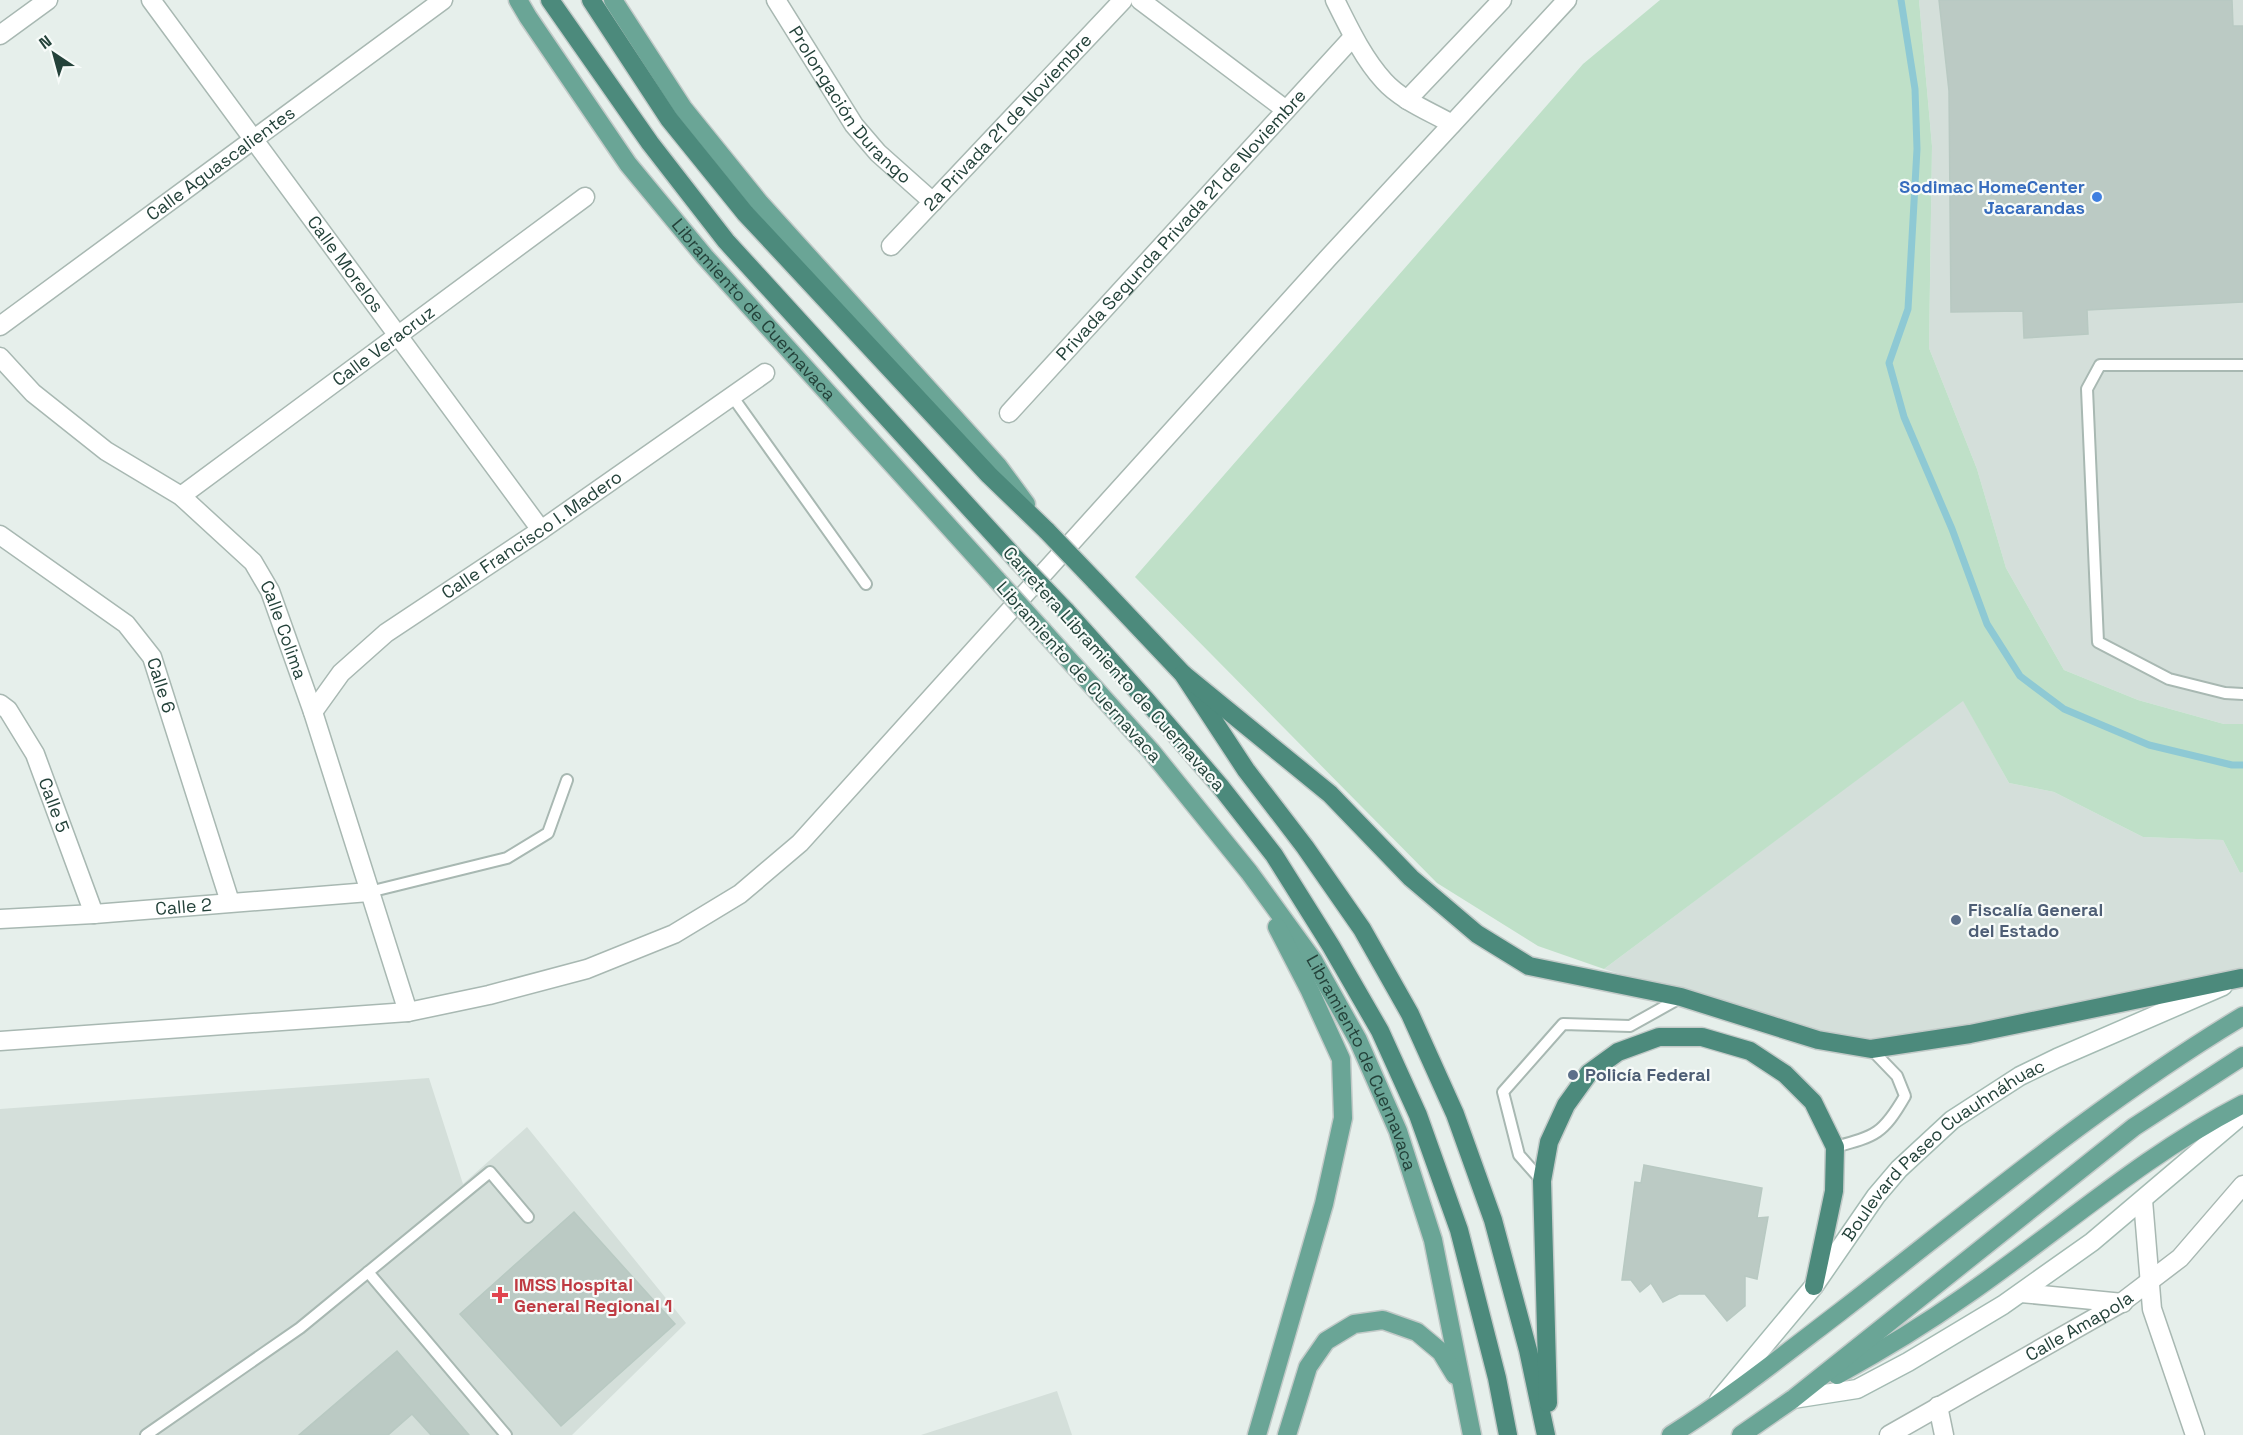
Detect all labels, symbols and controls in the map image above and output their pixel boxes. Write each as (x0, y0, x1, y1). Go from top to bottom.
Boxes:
street label: Prolongación Durango (784, 22, 917, 188)
north arrow (24, 24, 84, 84)
street label: 2a Privada 21 de Noviembre (918, 28, 1096, 216)
text: N (35, 31, 56, 54)
street label: Privada Segunda Privada 21 de Noviembre (1051, 84, 1311, 365)
street label: Calle Aguascalientes (141, 101, 299, 226)
place label: Sodimac HomeCenter Jacarandas (1899, 175, 2085, 219)
marker: Sodimac HomeCenter Jacarandas (2090, 190, 2104, 204)
street label: Calle Morelos (302, 211, 389, 317)
street label: Libramiento de Cuernavaca (667, 214, 841, 405)
street label: Calle Veracruz (328, 300, 439, 391)
street label: Calle Francisco I. Madero (437, 465, 626, 604)
street label: Carretera Libramiento de Cuernavaca (998, 542, 1230, 796)
street label: Calle Colima (255, 576, 312, 682)
street label: Libramiento de Cuernavaca (992, 577, 1166, 767)
street label: Calle 6 (142, 654, 181, 716)
street label: Calle 5 (34, 774, 75, 835)
street label: Calle 2 (154, 893, 213, 920)
place label: Fiscalía General del Estado (1968, 898, 2103, 942)
marker: Fiscalía General del Estado (1949, 913, 1963, 927)
street label: Libramiento de Cuernavaca (1301, 951, 1422, 1173)
street label: Boulevard Paseo Cuauhnáhuac (1836, 1054, 2048, 1245)
place label: Policía Federal (1585, 1063, 1710, 1086)
marker: Policía Federal (1566, 1068, 1580, 1082)
place label: IMSS Hospital General Regional 1 (514, 1273, 673, 1317)
marker: IMSS Hospital General Regional 1 (491, 1286, 509, 1304)
street label: Calle Amapola (2021, 1286, 2137, 1366)

